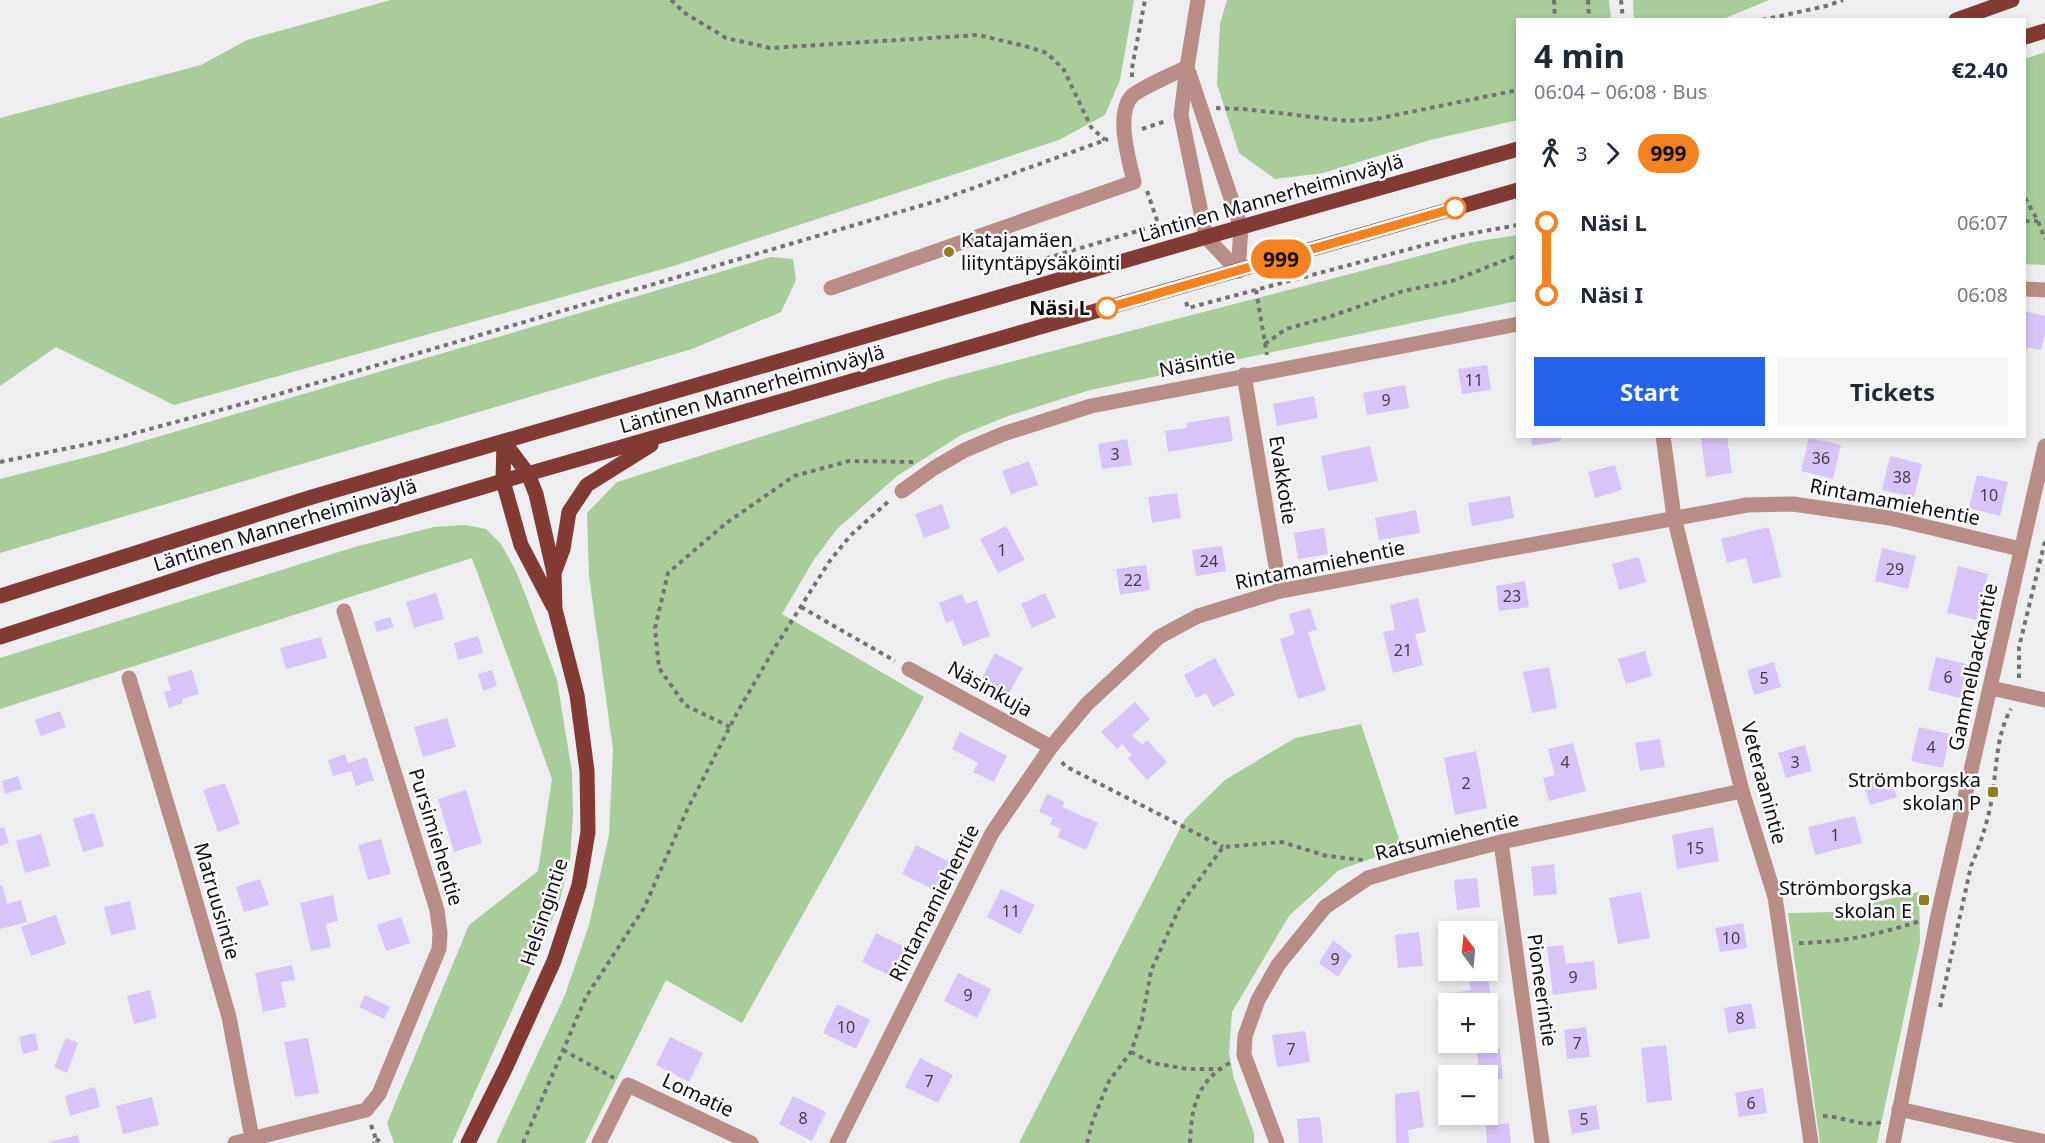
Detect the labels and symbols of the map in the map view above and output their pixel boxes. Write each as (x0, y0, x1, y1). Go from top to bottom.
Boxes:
street label: Läntinen Mannerheiminväylä (1135, 147, 1406, 248)
unlabelled marker (1444, 197, 1466, 219)
place label: Katajamäen liityntäpysäköinti (961, 226, 1120, 276)
line badge: 999 (1246, 240, 1316, 278)
marker: Katajamäen liityntäpysäköinti (942, 245, 956, 259)
place label: Näsi L (1029, 294, 1090, 321)
marker: Näsi L (1096, 297, 1118, 319)
street label: Läntinen Mannerheiminväylä (616, 338, 887, 439)
street label: Näsintie (1156, 342, 1237, 383)
house number: 11 (1465, 369, 1483, 391)
house number: 9 (1381, 389, 1391, 411)
street label: Evakkotie (1263, 434, 1304, 526)
house number: 3 (1110, 443, 1120, 465)
house number: 36 (1812, 447, 1830, 469)
house number: 38 (1893, 466, 1911, 488)
street label: Läntinen Mannerheiminväylä (150, 472, 420, 578)
street label: Rintamamiehentie (1808, 472, 1983, 531)
house number: 10 (1980, 484, 1998, 506)
street label: Rintamamiehentie (1232, 533, 1407, 596)
house number: 1 (997, 539, 1007, 561)
house number: 24 (1200, 550, 1218, 572)
house number: 29 (1886, 558, 1904, 580)
house number: 22 (1124, 569, 1142, 591)
street label: Gammelbackantie (1942, 581, 2003, 753)
house number: 23 (1503, 585, 1521, 607)
house number: 21 (1394, 639, 1412, 661)
street label: Näsinkuja (943, 654, 1037, 723)
house number: 6 (1943, 666, 1953, 688)
house number: 5 (1759, 667, 1769, 689)
street label: Veteraanintie (1735, 719, 1794, 847)
house number: 4 (1926, 736, 1936, 758)
house number: 4 (1560, 751, 1570, 773)
house number: 3 (1790, 751, 1800, 773)
street label: Pursimiehentie (403, 765, 470, 909)
place label: Strömborgska skolan P (1848, 766, 1981, 816)
house number: 2 (1461, 772, 1471, 794)
marker: Strömborgska skolan P (1986, 785, 2000, 799)
street label: Ratsumiehentie (1372, 805, 1522, 866)
street label: Rintamamiehentie (882, 820, 985, 986)
house number: 1 (1830, 824, 1840, 846)
house number: 15 (1686, 837, 1704, 859)
street label: Matruusintie (188, 839, 247, 962)
street label: Helsingintie (513, 854, 574, 969)
place label: Strömborgska skolan E (1779, 874, 1912, 924)
marker: Strömborgska skolan E (1917, 893, 1931, 907)
house number: 11 (1002, 900, 1020, 922)
north arrow (1438, 921, 1498, 981)
house number: 10 (1722, 927, 1740, 949)
street label: Pioneerintie (1521, 932, 1564, 1048)
house number: 9 (1330, 948, 1340, 970)
house number: 9 (1568, 966, 1578, 988)
house number: 9 (963, 984, 973, 1006)
house number: 8 (1735, 1007, 1745, 1029)
house number: 10 (837, 1016, 855, 1038)
house number: 7 (1572, 1032, 1582, 1054)
house number: 7 (1286, 1038, 1296, 1060)
street label: Lomatie (658, 1066, 738, 1123)
house number: 7 (924, 1070, 934, 1092)
house number: 6 (1746, 1092, 1756, 1114)
house number: 8 (798, 1107, 808, 1129)
house number: 5 (1579, 1108, 1589, 1130)

